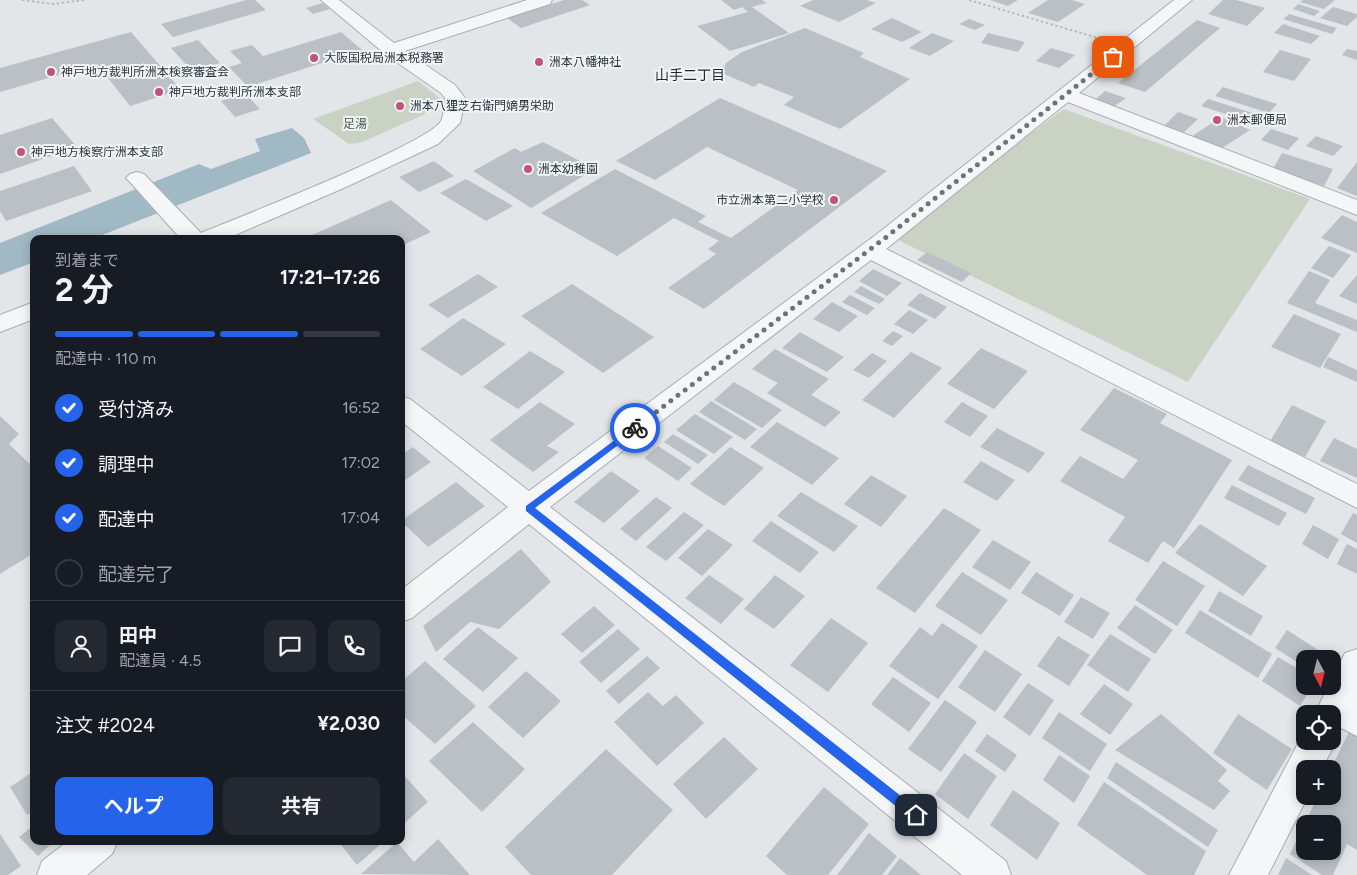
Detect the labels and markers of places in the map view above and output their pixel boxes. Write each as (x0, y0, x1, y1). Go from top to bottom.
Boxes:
pin (1092, 36, 1134, 78)
place label: 大阪国税局洲本税務署 (324, 51, 444, 65)
marker: 大阪国税局洲本税務署 (308, 52, 320, 64)
place label: 洲本八幡神社 (549, 55, 621, 69)
marker: 洲本八幡神社 (533, 56, 545, 68)
place label: 神戸地方裁判所洲本検察審査会 (61, 65, 229, 79)
marker: 神戸地方裁判所洲本検察審査会 (45, 66, 57, 78)
place label: 神戸地方裁判所洲本支部 (169, 85, 301, 99)
marker: 神戸地方裁判所洲本支部 (153, 86, 165, 98)
place label: 洲本八狸芝右衛門嫡男栄助 (410, 99, 554, 113)
marker: 洲本八狸芝右衛門嫡男栄助 (394, 100, 406, 112)
place label: 洲本郵便局 (1227, 113, 1287, 127)
marker: 洲本郵便局 (1211, 114, 1223, 126)
place label: 神戸地方検察庁洲本支部 (31, 145, 163, 159)
marker: 神戸地方検察庁洲本支部 (15, 146, 27, 158)
place label: 洲本幼稚園 (538, 162, 598, 176)
marker: 洲本幼稚園 (522, 163, 534, 175)
place label: 市立洲本第二小学校 (716, 193, 824, 207)
marker: 市立洲本第二小学校 (828, 194, 840, 206)
pin (895, 794, 937, 836)

